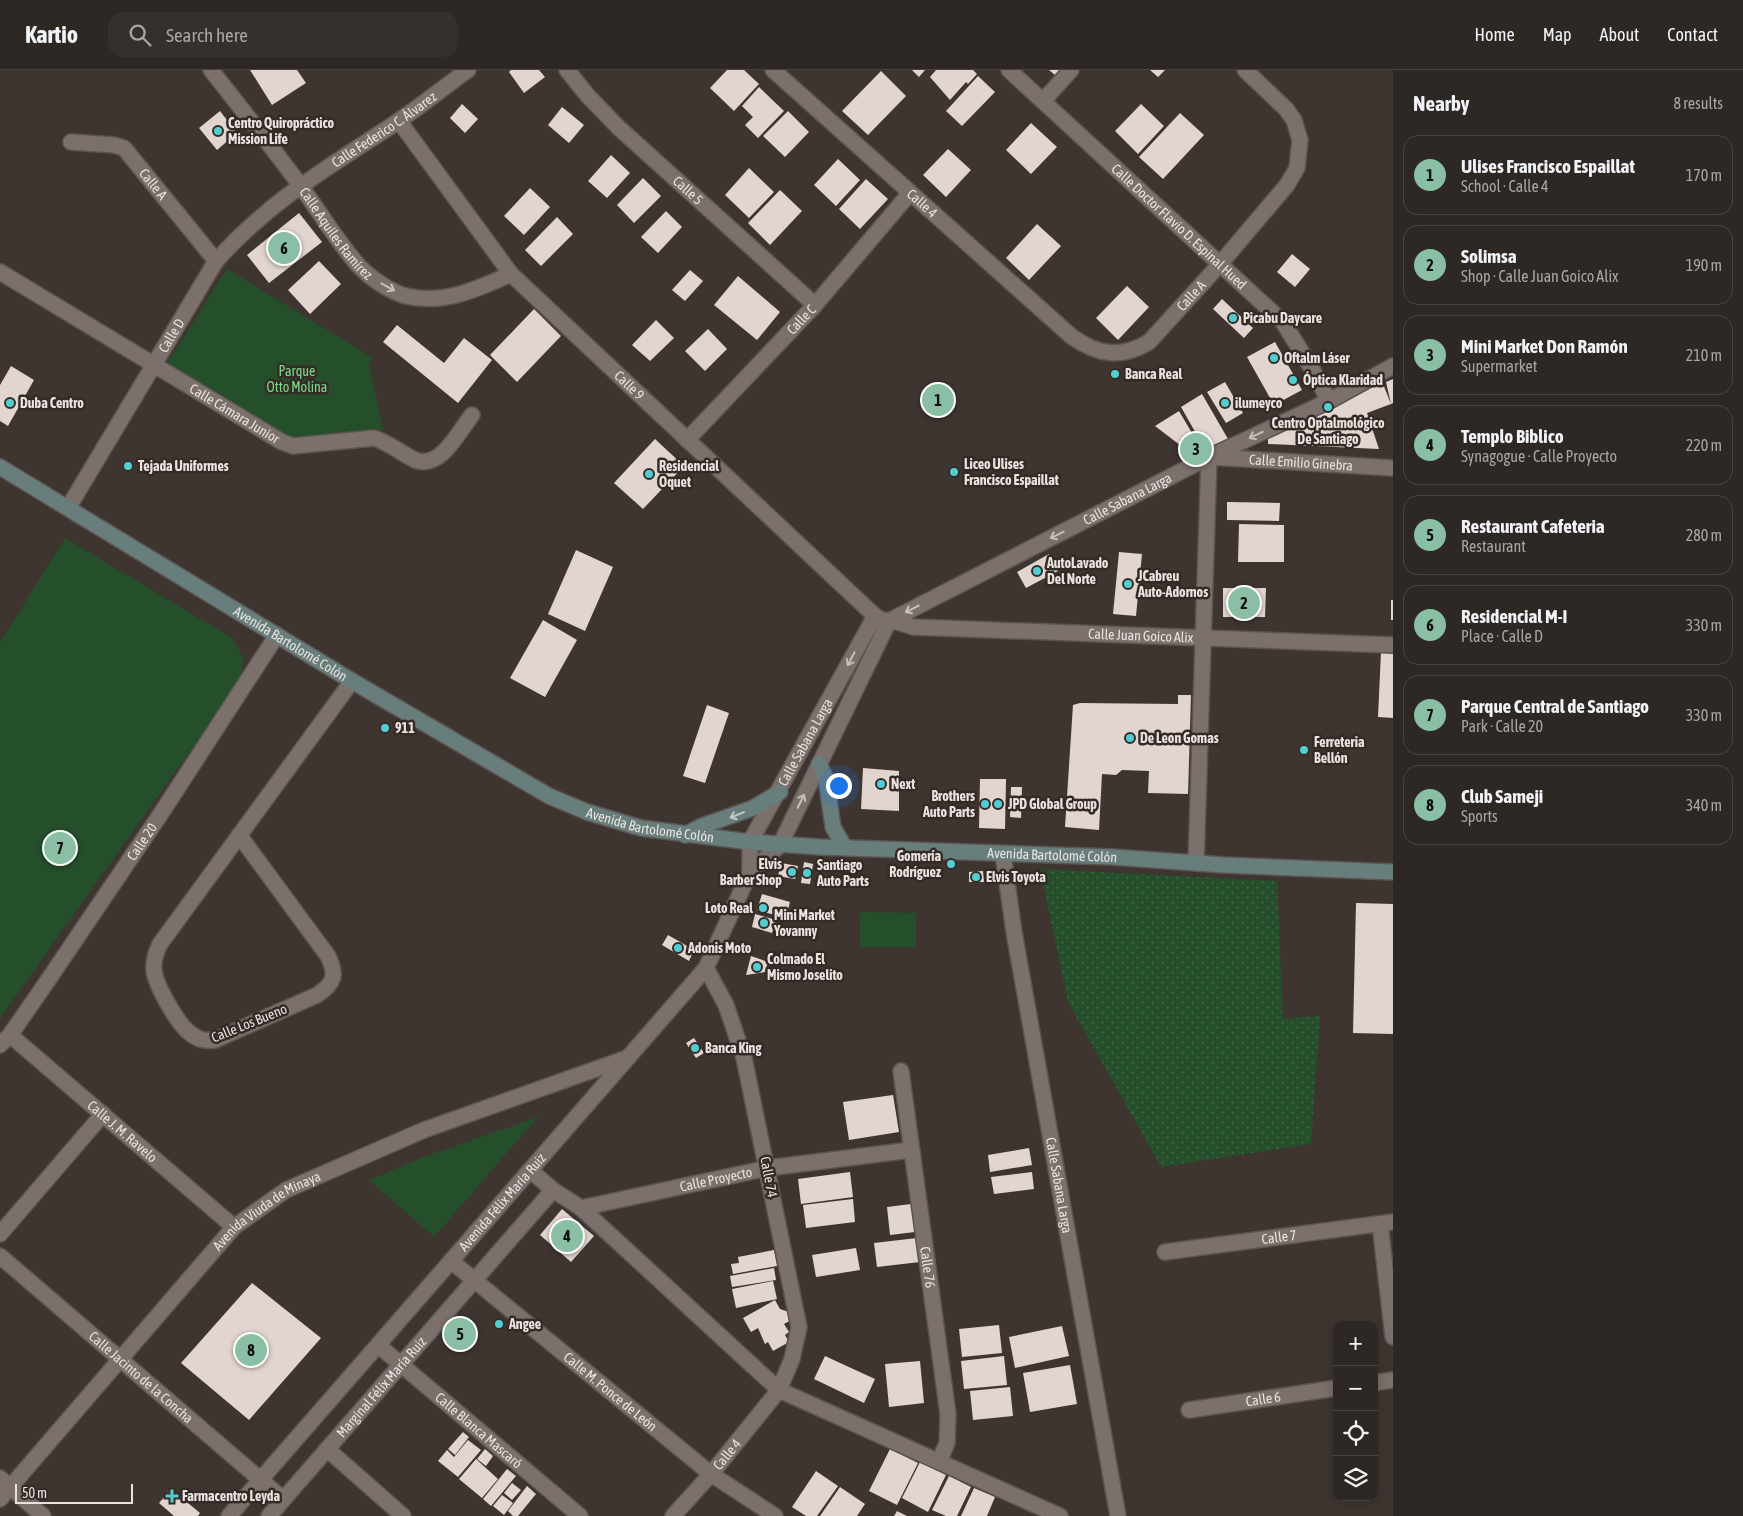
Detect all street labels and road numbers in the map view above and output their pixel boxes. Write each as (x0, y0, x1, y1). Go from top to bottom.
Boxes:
street label: Calle Federico C. Álvarez (329, 88, 440, 171)
street label: Calle Doctor Flavio D. Espinal Hued (1108, 160, 1250, 292)
street label: Calle A (136, 165, 171, 203)
street label: Calle 5 (670, 173, 706, 208)
street label: Calle Aquiles Ramírez (296, 184, 376, 283)
street label: Calle 4 (904, 186, 941, 221)
street label: Calle A (1173, 277, 1209, 314)
street label: Calle C (783, 301, 819, 338)
street label: Calle D (155, 316, 188, 355)
street label: Calle 9 (611, 367, 648, 403)
street label: Calle Cámara Junior (187, 380, 283, 447)
street label: Calle Emilio Ginebra (1248, 451, 1353, 474)
street label: Calle Sabana Larga (1080, 470, 1174, 528)
street label: Avenida Bartolomé Colón (231, 603, 350, 684)
street label: Calle Juan Goico Alix (1088, 626, 1194, 646)
street label: Calle Sabana Larga (775, 696, 836, 789)
street label: Avenida Bartolomé Colón (584, 804, 715, 845)
street label: Calle 20 (123, 820, 160, 864)
street label: Avenida Bartolomé Colón (987, 845, 1118, 865)
street label: Calle Los Bueno (209, 1001, 289, 1045)
street label: Calle J. M. Ravelo (84, 1097, 160, 1166)
street label: Calle Sabana Larga (1043, 1136, 1075, 1234)
street label: Avenida Félix María Ruiz (455, 1150, 549, 1254)
street label: Calle 74 (757, 1155, 781, 1199)
street label: Calle Proyecto (678, 1164, 754, 1195)
street label: Avenida Viuda de Minaya (209, 1168, 323, 1254)
street label: Calle 7 (1261, 1227, 1297, 1247)
street label: Calle 76 (917, 1245, 939, 1289)
street label: Calle Jacinto de la Concha (86, 1328, 197, 1426)
street label: Marginal Félix María Ruiz (333, 1334, 429, 1441)
street label: Calle M. Ponce de León (560, 1349, 660, 1434)
street label: Calle 6 (1245, 1388, 1282, 1409)
street label: Calle Blanca Mascaró (432, 1389, 526, 1472)
street label: Calle 4 (710, 1435, 744, 1473)

